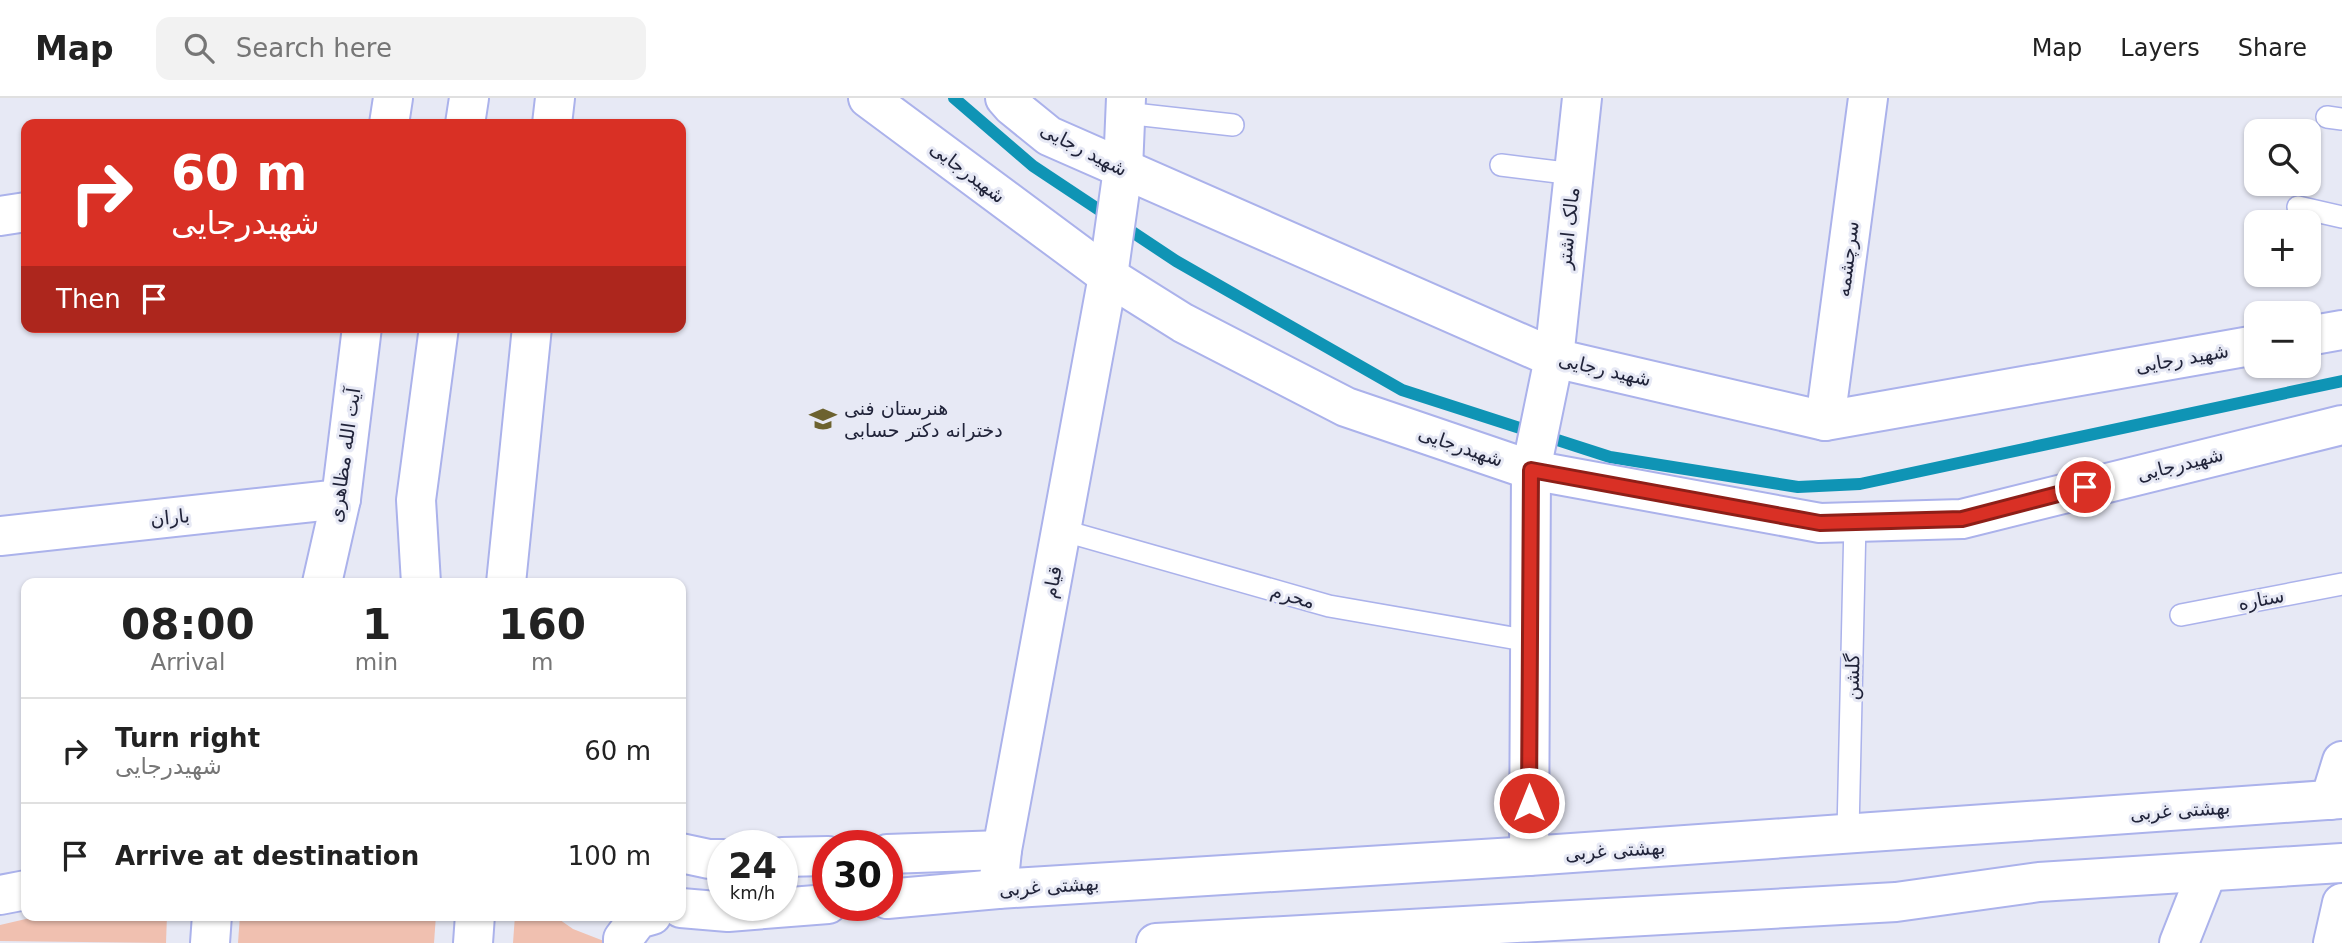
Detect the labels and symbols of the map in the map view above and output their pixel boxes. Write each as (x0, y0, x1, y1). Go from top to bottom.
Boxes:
street label: شهید رجایی (1037, 118, 1131, 181)
street label: شهیدرجایی (926, 137, 1010, 208)
street label: مالک اشتر (1553, 186, 1584, 271)
street label: سرچشمه (1831, 220, 1864, 298)
street label: شهید رجایی (2134, 339, 2231, 378)
street label: شهید رجایی (1556, 348, 1653, 391)
street label: آیت الله مظاهری (323, 385, 365, 524)
place label: هنرستان فنی دخترانه دکتر حسابی (844, 397, 1003, 442)
school or university icon: هنرستان فنی دخترانه دکتر حسابی (808, 404, 838, 434)
street label: شهیدرجایی (1415, 421, 1506, 472)
street label: شهیدرجایی (2135, 443, 2226, 486)
pin (2055, 457, 2115, 517)
street label: باران (149, 504, 191, 531)
street label: قیام (1038, 564, 1067, 600)
street label: محرم (1268, 579, 1318, 614)
street label: ستاره (2236, 584, 2286, 615)
street label: گلشن (1841, 652, 1864, 701)
position arrow (1492, 766, 1566, 840)
street label: بهشتی غربی (2129, 796, 2231, 825)
speed limit sign: 30 (812, 830, 903, 921)
street label: بهشتی غربی (1564, 836, 1666, 865)
street label: بهشتی غربی (998, 872, 1100, 901)

